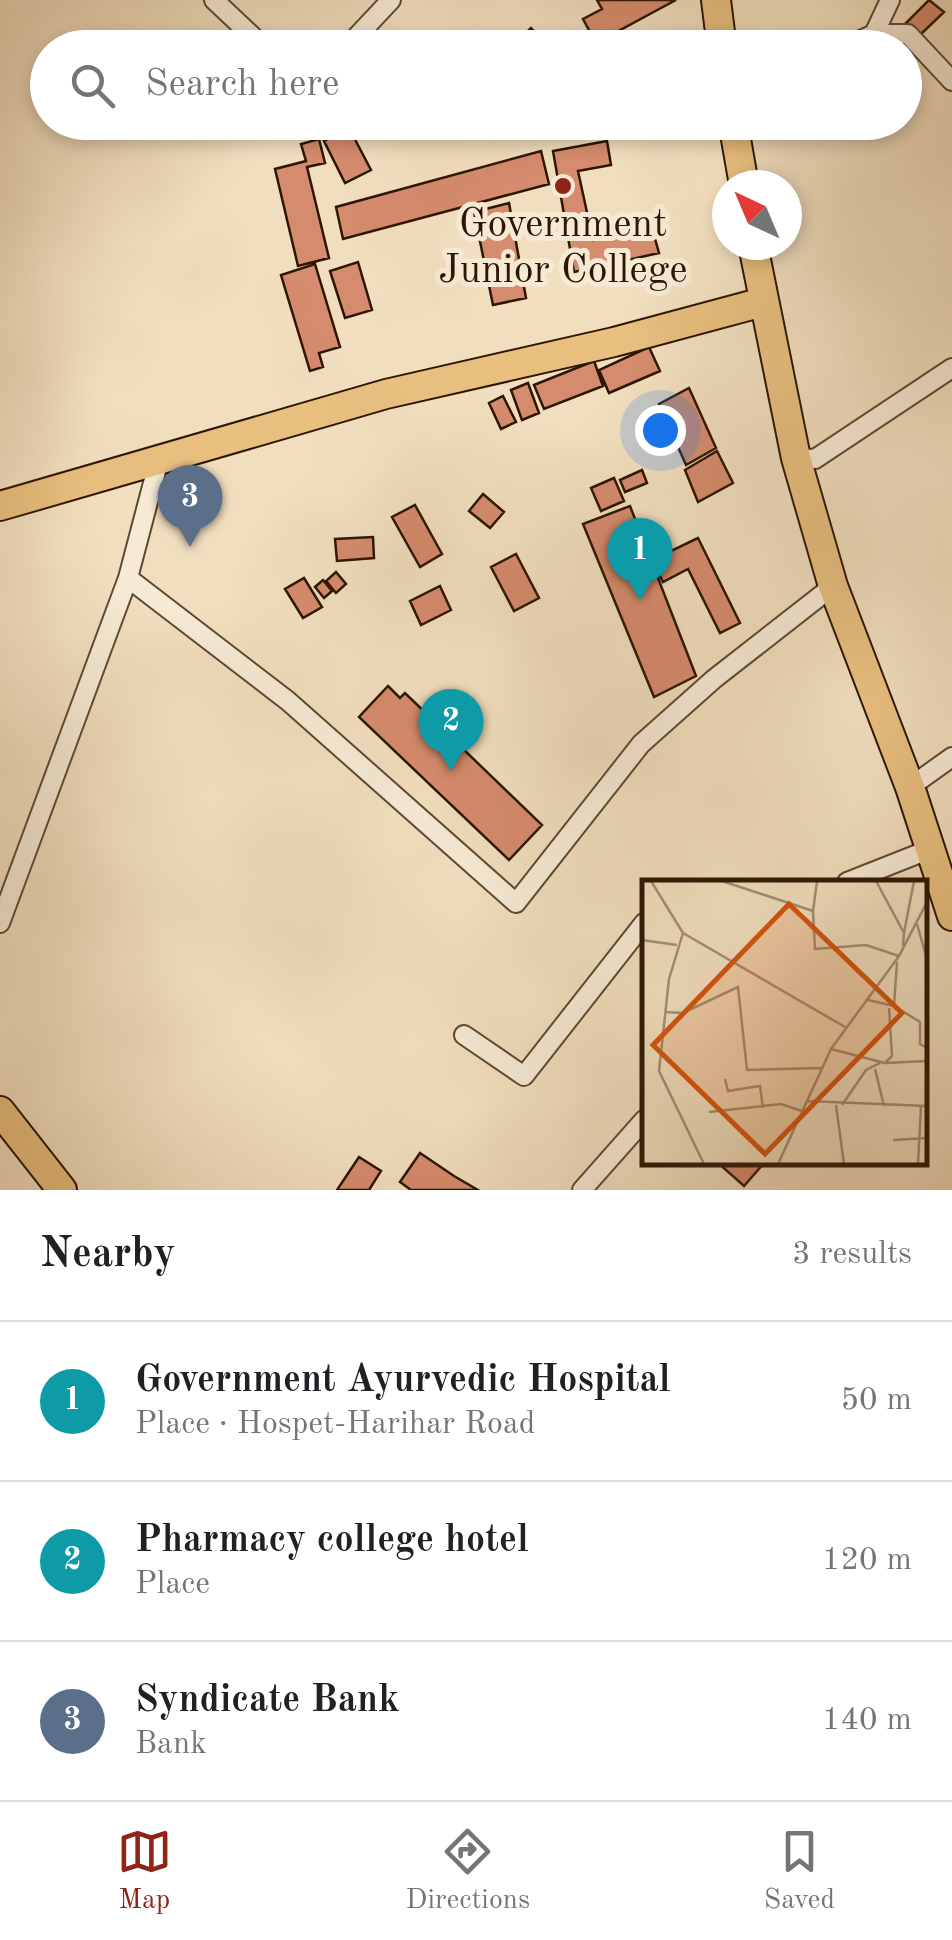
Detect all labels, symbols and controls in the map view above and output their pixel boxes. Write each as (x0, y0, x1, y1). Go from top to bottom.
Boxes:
search box (30, 30, 922, 140)
icon: search (65, 58, 120, 113)
text: Search here (145, 66, 340, 104)
north arrow (712, 170, 802, 260)
marker: Government Junior College (552, 175, 574, 197)
place label: Government Junior College (438, 206, 688, 292)
your location (635, 405, 686, 456)
pin: 3 (158, 464, 222, 547)
pin: 1 (608, 518, 672, 600)
pin: 2 (418, 688, 484, 771)
inset map (642, 880, 927, 1165)
text: Nearby (40, 1234, 176, 1276)
text: 3 results (792, 1239, 912, 1271)
text: Government Ayurvedic Hospital (135, 1362, 671, 1400)
text: 1 (63, 1385, 82, 1417)
text: 50 m (841, 1385, 912, 1417)
text: Place · Hospet-Harihar Road (135, 1409, 535, 1441)
text: Pharmacy college hotel (135, 1522, 529, 1560)
text: 2 (63, 1545, 82, 1577)
text: 120 m (822, 1545, 912, 1577)
text: Place (135, 1569, 210, 1601)
text: Syndicate Bank (135, 1682, 399, 1720)
text: 3 (63, 1705, 82, 1737)
text: 140 m (822, 1705, 912, 1737)
text: Bank (135, 1729, 207, 1761)
tab: Map (117, 1824, 172, 1919)
tab: Directions (406, 1824, 530, 1919)
tab: Saved (764, 1824, 835, 1919)

